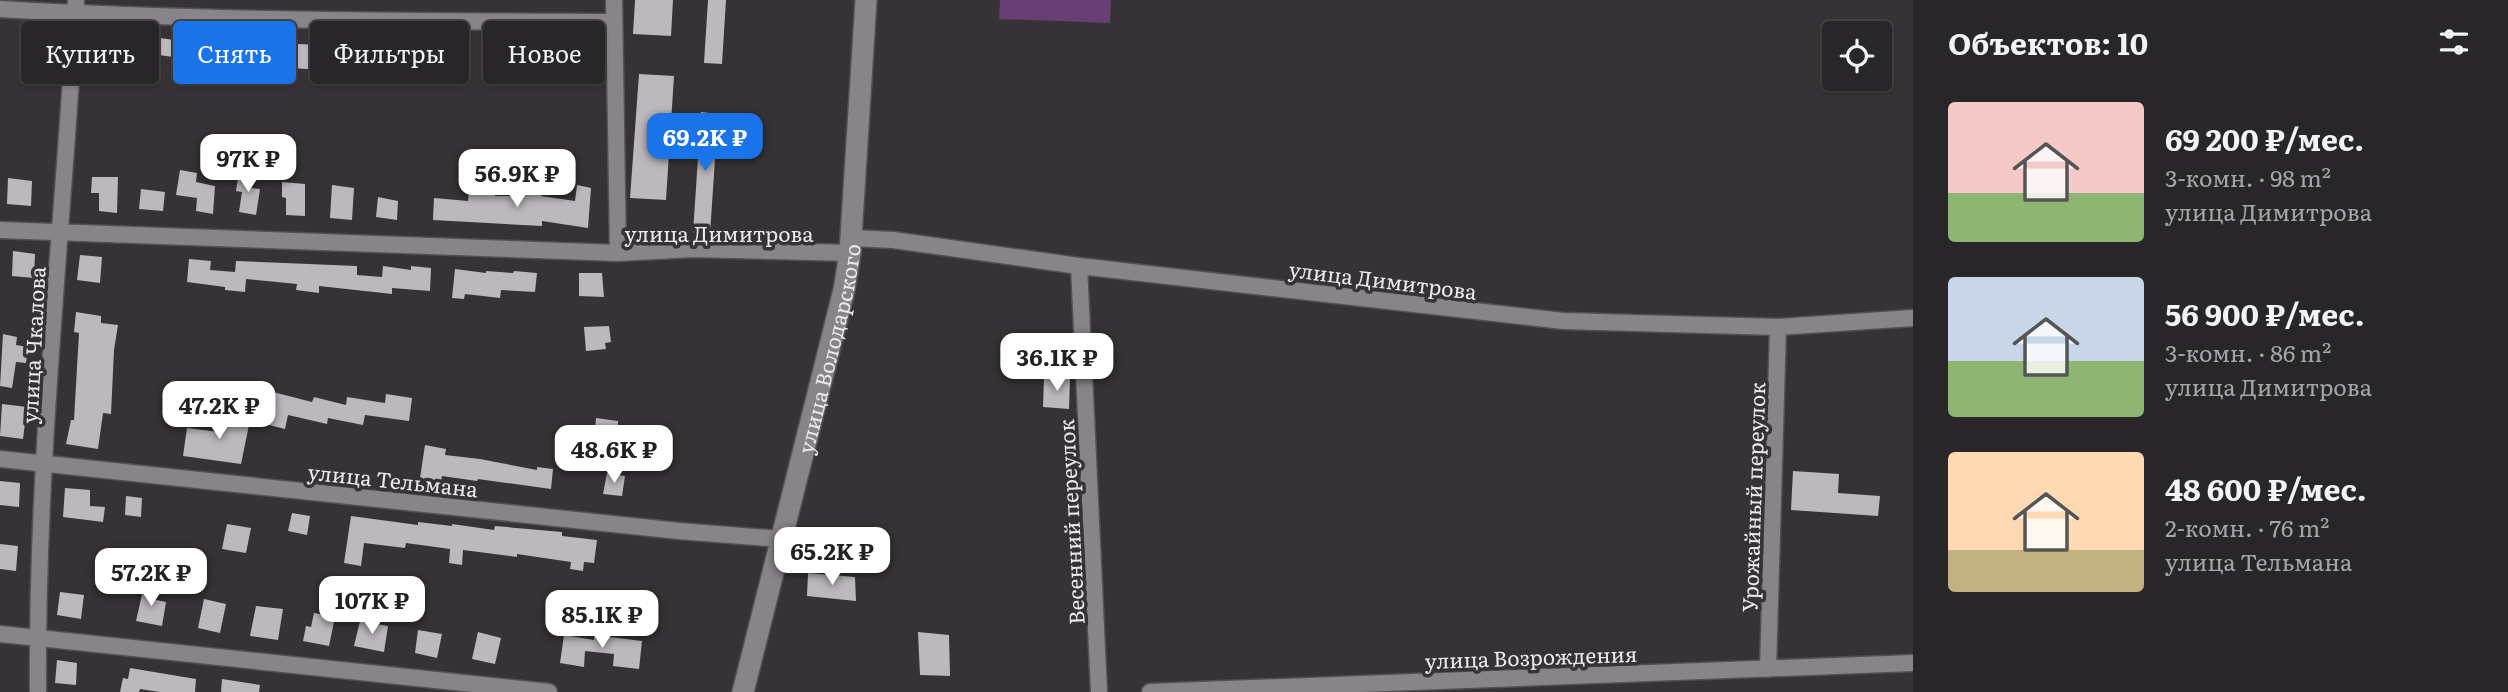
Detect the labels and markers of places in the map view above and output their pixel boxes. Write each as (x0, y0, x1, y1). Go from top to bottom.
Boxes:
pin: 69.2K ₽ (640, 114, 770, 173)
pin: 97K ₽ (199, 134, 297, 194)
pin: 56.9K ₽ (452, 150, 582, 209)
pin: 36.1K ₽ (992, 334, 1122, 393)
pin: 47.2K ₽ (154, 382, 284, 441)
pin: 48.6K ₽ (549, 426, 679, 485)
pin: 65.2K ₽ (767, 528, 897, 587)
pin: 57.2K ₽ (86, 548, 216, 608)
pin: 107K ₽ (315, 576, 429, 636)
pin: 85.1K ₽ (537, 590, 667, 650)

